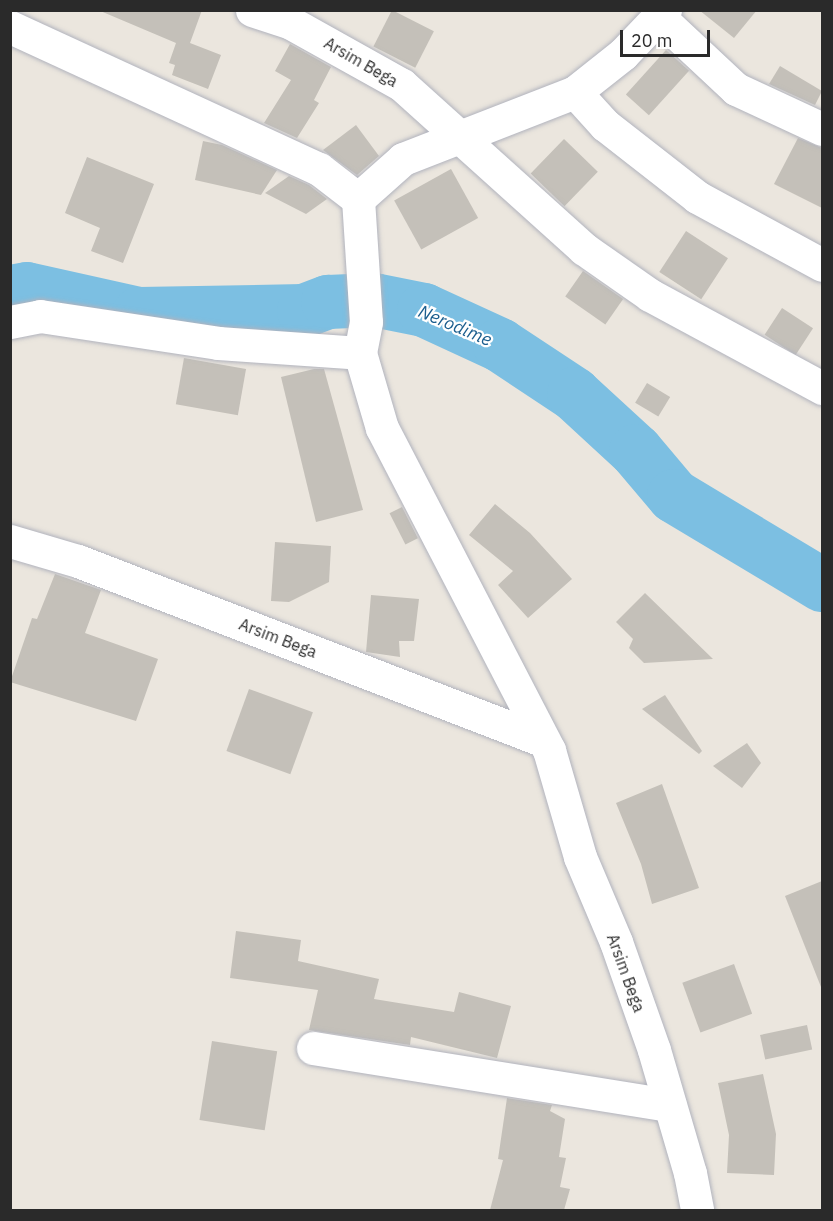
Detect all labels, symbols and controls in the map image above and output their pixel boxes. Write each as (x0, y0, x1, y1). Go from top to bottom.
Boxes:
scale bar (623, 18, 713, 56)
text: 20 m (631, 29, 673, 52)
street label: Arsim Bega (321, 33, 401, 91)
water label: Nerodime (415, 301, 495, 351)
street label: Arsim Bega (236, 614, 320, 662)
street label: Arsim Bega (603, 931, 649, 1015)

